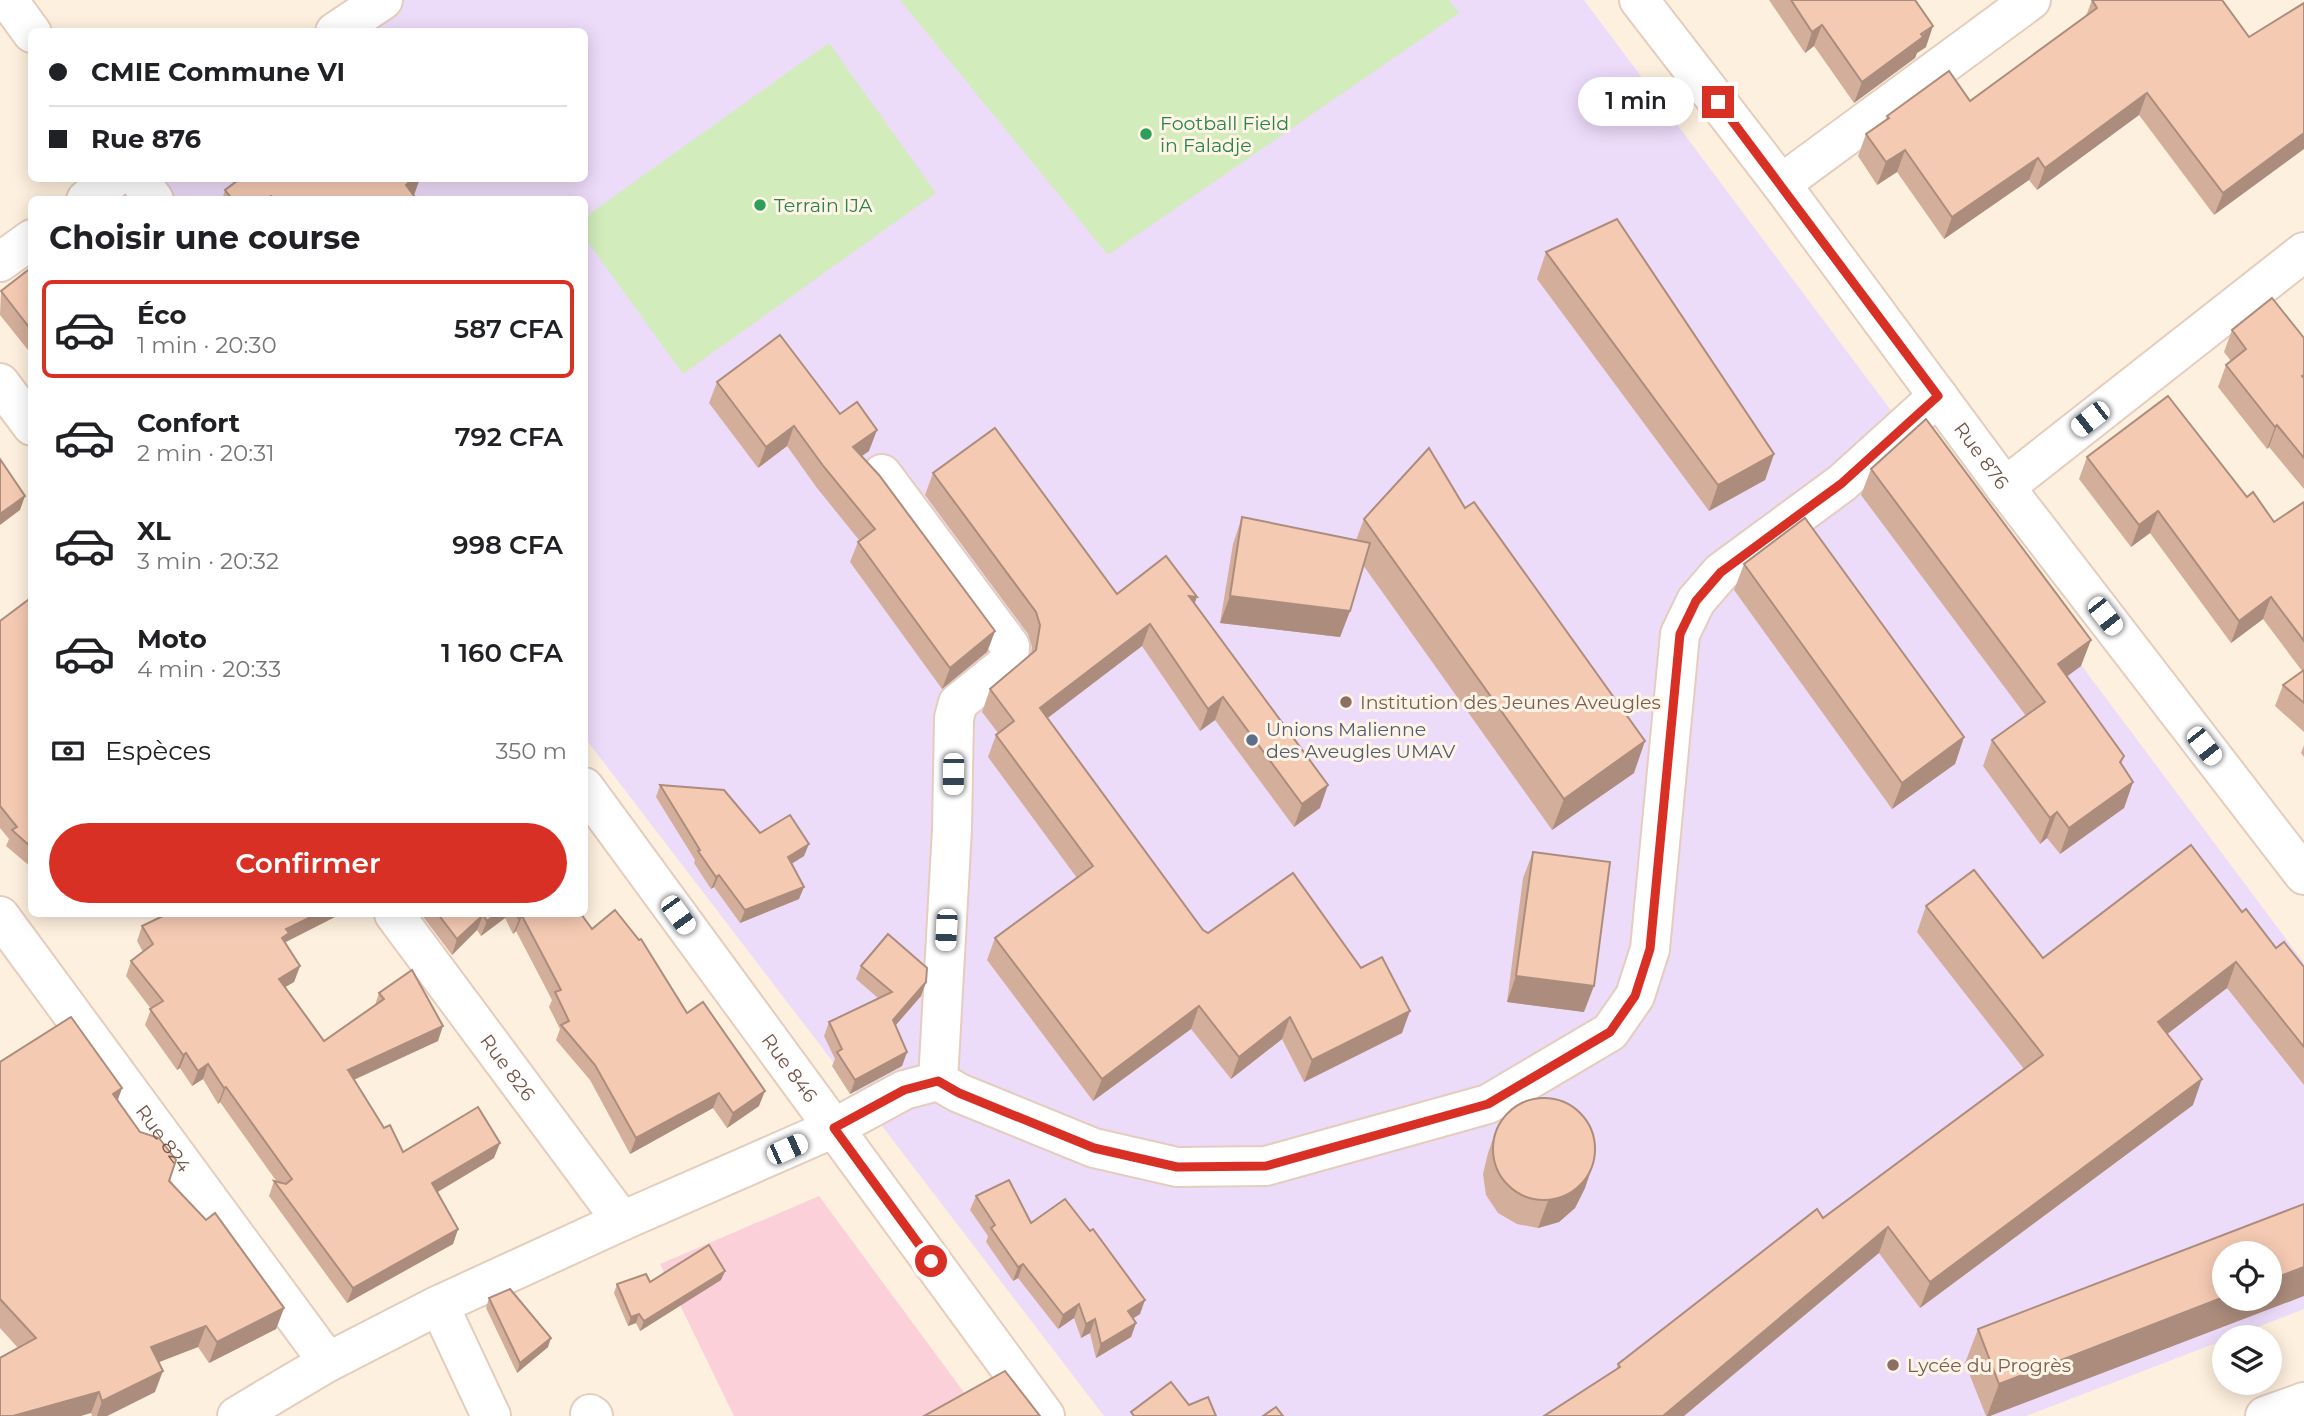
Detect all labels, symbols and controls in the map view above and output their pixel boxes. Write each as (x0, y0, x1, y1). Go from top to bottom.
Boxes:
text: CMIE Commune VI (91, 56, 345, 88)
callout: 1 min (1578, 78, 1694, 126)
route end (1702, 86, 1734, 118)
text: 1 min (1605, 87, 1667, 115)
place label: Football Field in Faladje (1160, 112, 1289, 157)
text: Rue 876 (91, 123, 201, 155)
marker: Football Field in Faladje (1138, 126, 1154, 142)
place label: Terrain IJA (774, 194, 873, 217)
marker: Terrain IJA (752, 197, 768, 213)
text: Choisir une course (49, 218, 361, 257)
icon: car (53, 298, 116, 361)
text: Éco (137, 299, 187, 331)
text: 587 CFA (454, 313, 563, 345)
text: 1 min · 20:30 (137, 331, 277, 359)
car (2067, 398, 2114, 440)
icon: car (53, 406, 116, 469)
text: Confort (137, 407, 240, 439)
street label: Rue 876 (1949, 418, 2014, 494)
text: 792 CFA (455, 421, 563, 453)
text: 2 min · 20:31 (137, 439, 274, 467)
icon: car (53, 514, 116, 577)
text: XL (137, 515, 171, 547)
text: 998 CFA (452, 529, 563, 561)
text: 3 min · 20:32 (137, 547, 279, 575)
car (2084, 593, 2127, 639)
icon: car (53, 622, 116, 685)
text: Moto (137, 623, 207, 655)
text: 1 160 CFA (441, 637, 563, 669)
text: 4 min · 20:33 (137, 655, 281, 683)
place label: Institution des Jeunes Aveugles (1360, 691, 1661, 714)
marker: Institution des Jeunes Aveugles (1338, 694, 1354, 710)
place label: Unions Malienne des Aveugles UMAV (1266, 718, 1456, 763)
car (2183, 723, 2226, 769)
icon: cash (49, 732, 87, 770)
marker: Unions Malienne des Aveugles UMAV (1244, 732, 1260, 748)
text: Espèces (105, 735, 211, 767)
text: 350 m (496, 737, 567, 765)
car (943, 753, 964, 795)
button: Confirmer (49, 823, 567, 903)
car (658, 892, 699, 938)
car (935, 908, 958, 952)
street label: Rue 846 (757, 1029, 822, 1107)
street label: Rue 826 (475, 1030, 540, 1106)
street label: Rue 824 (131, 1100, 196, 1177)
car (764, 1131, 811, 1167)
map controls (2212, 1241, 2282, 1395)
button: locate (2212, 1241, 2282, 1311)
route start (915, 1245, 947, 1277)
button: layers (2212, 1325, 2282, 1395)
place label: Lycée du Progrès (1907, 1354, 2071, 1377)
marker: Lycée du Progrès (1885, 1357, 1901, 1373)

